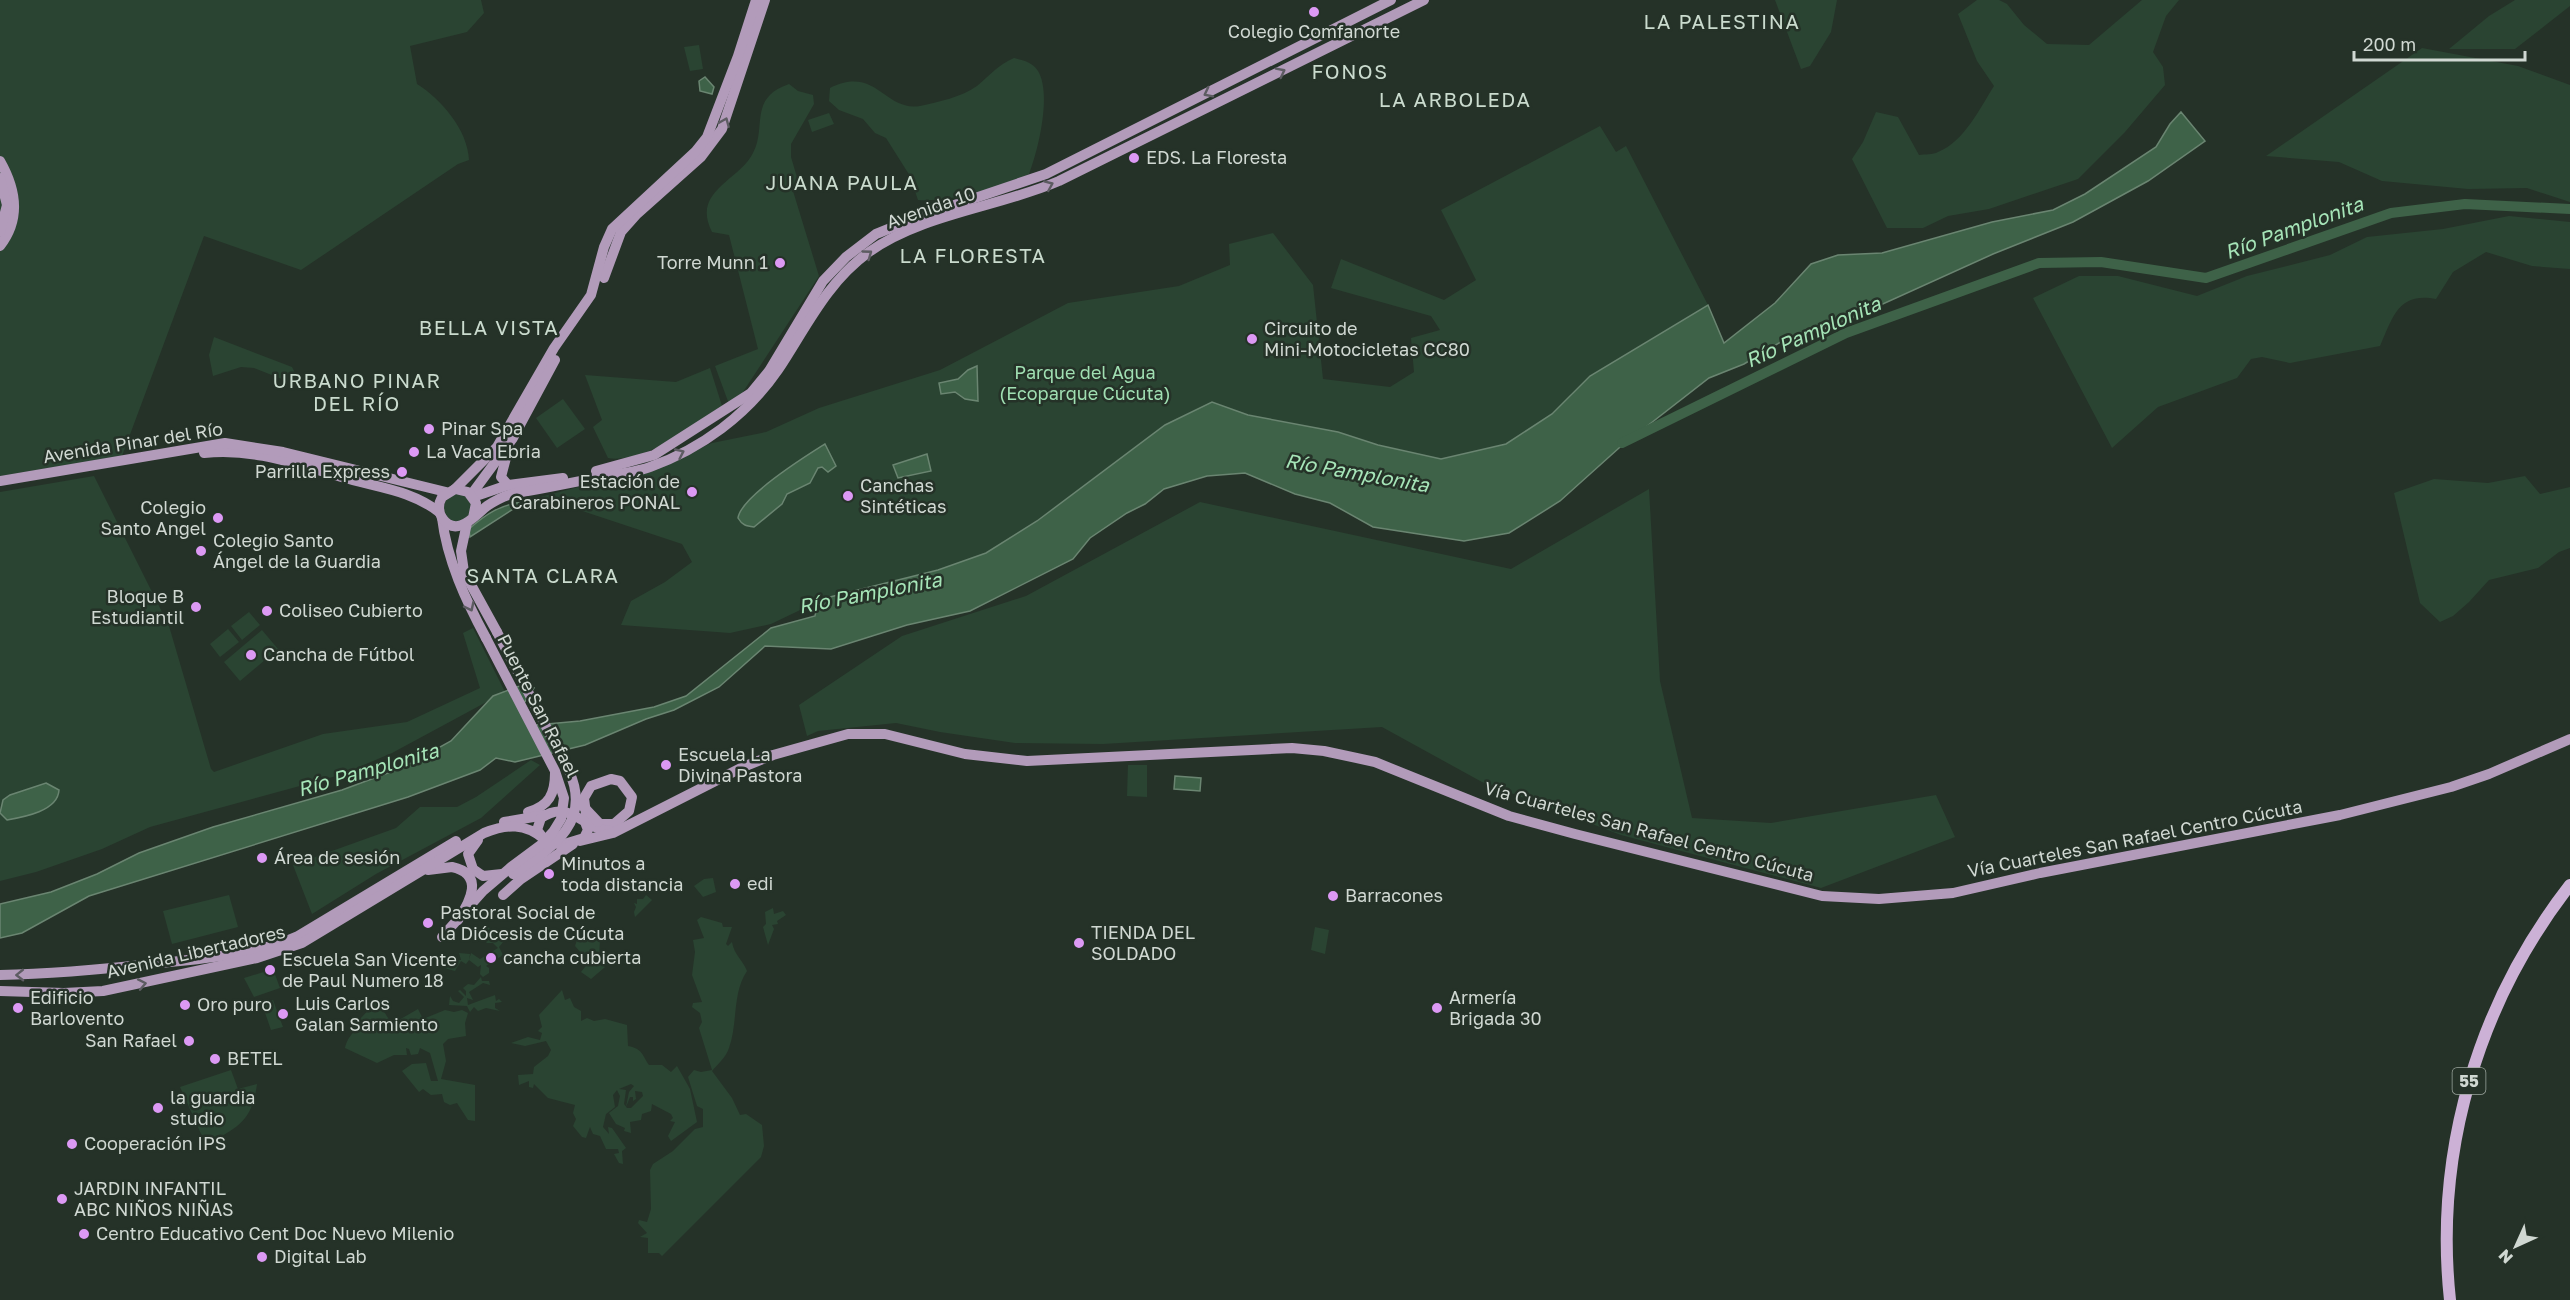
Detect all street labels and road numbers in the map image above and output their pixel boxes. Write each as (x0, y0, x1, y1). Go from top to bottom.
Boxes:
street label: Avenida 10 (883, 182, 978, 233)
street label: Avenida Pinar del Río (41, 417, 224, 467)
street label: Puente San Rafael (493, 630, 585, 781)
street label: Vía Cuarteles San Rafael Centro Cúcuta (1482, 776, 1817, 886)
street label: Vía Cuarteles San Rafael Centro Cúcuta (1966, 795, 2304, 881)
street label: Avenida Libertadores (104, 920, 287, 982)
road number: 55 (2452, 1068, 2486, 1094)

